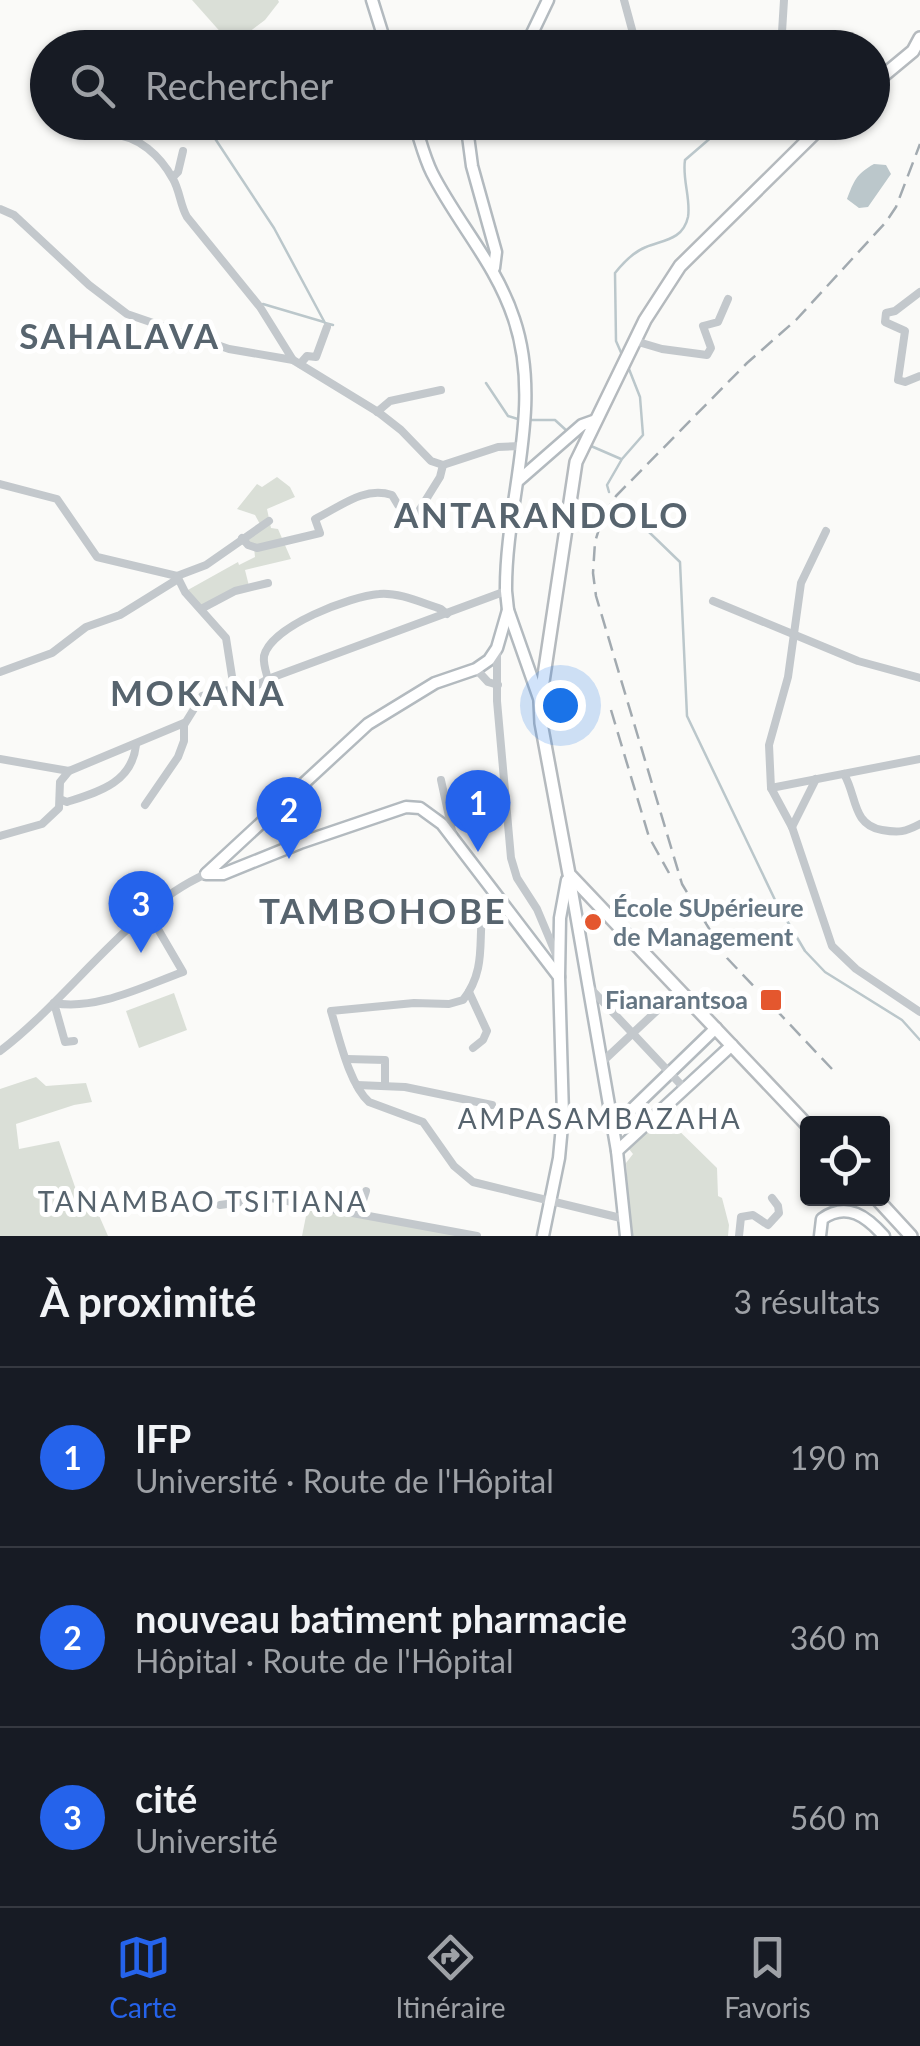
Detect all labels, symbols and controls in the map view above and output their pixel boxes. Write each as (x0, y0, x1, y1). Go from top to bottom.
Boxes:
search box (30, 30, 890, 140)
icon: search (65, 58, 120, 113)
text: Rechercher (145, 62, 333, 108)
district label: SAHALAVA (19, 314, 221, 356)
district label: ANTARANDOLO (393, 493, 690, 535)
district label: MOKANA (110, 671, 286, 713)
your location (535, 680, 586, 731)
pin: 1 (446, 770, 510, 852)
pin: 2 (256, 776, 322, 859)
pin: 3 (108, 870, 174, 953)
district label: TAMBOHOBE (259, 889, 507, 931)
place label: École SUpérieure de Management (613, 892, 804, 951)
marker: École SUpérieure de Management (582, 911, 604, 933)
place label: Fianarantsoa (605, 984, 748, 1014)
marker: Fianarantsoa (758, 987, 784, 1013)
district label: AMPASAMBAZAHA (458, 1101, 742, 1135)
map controls (800, 1116, 890, 1206)
button: locate (800, 1116, 890, 1206)
district label: TANAMBAO TSITIANA (38, 1184, 368, 1218)
text: À proximité (40, 1276, 256, 1326)
text: 3 résultats (734, 1282, 880, 1321)
text: IFP (135, 1415, 191, 1461)
text: 1 (63, 1438, 82, 1477)
text: 190 m (790, 1438, 880, 1477)
text: Université · Route de l'Hôpital (135, 1461, 554, 1500)
text: nouveau batiment pharmacie (135, 1595, 627, 1641)
text: 2 (63, 1618, 82, 1657)
text: 360 m (790, 1618, 880, 1657)
text: Hôpital · Route de l'Hôpital (135, 1641, 514, 1680)
text: cité (135, 1775, 197, 1821)
text: 3 (63, 1798, 82, 1837)
text: 560 m (790, 1798, 880, 1837)
text: Université (135, 1821, 278, 1860)
tab: Carte (109, 1930, 177, 2024)
tab: Itinéraire (396, 1930, 506, 2024)
tab: Favoris (724, 1930, 811, 2024)

